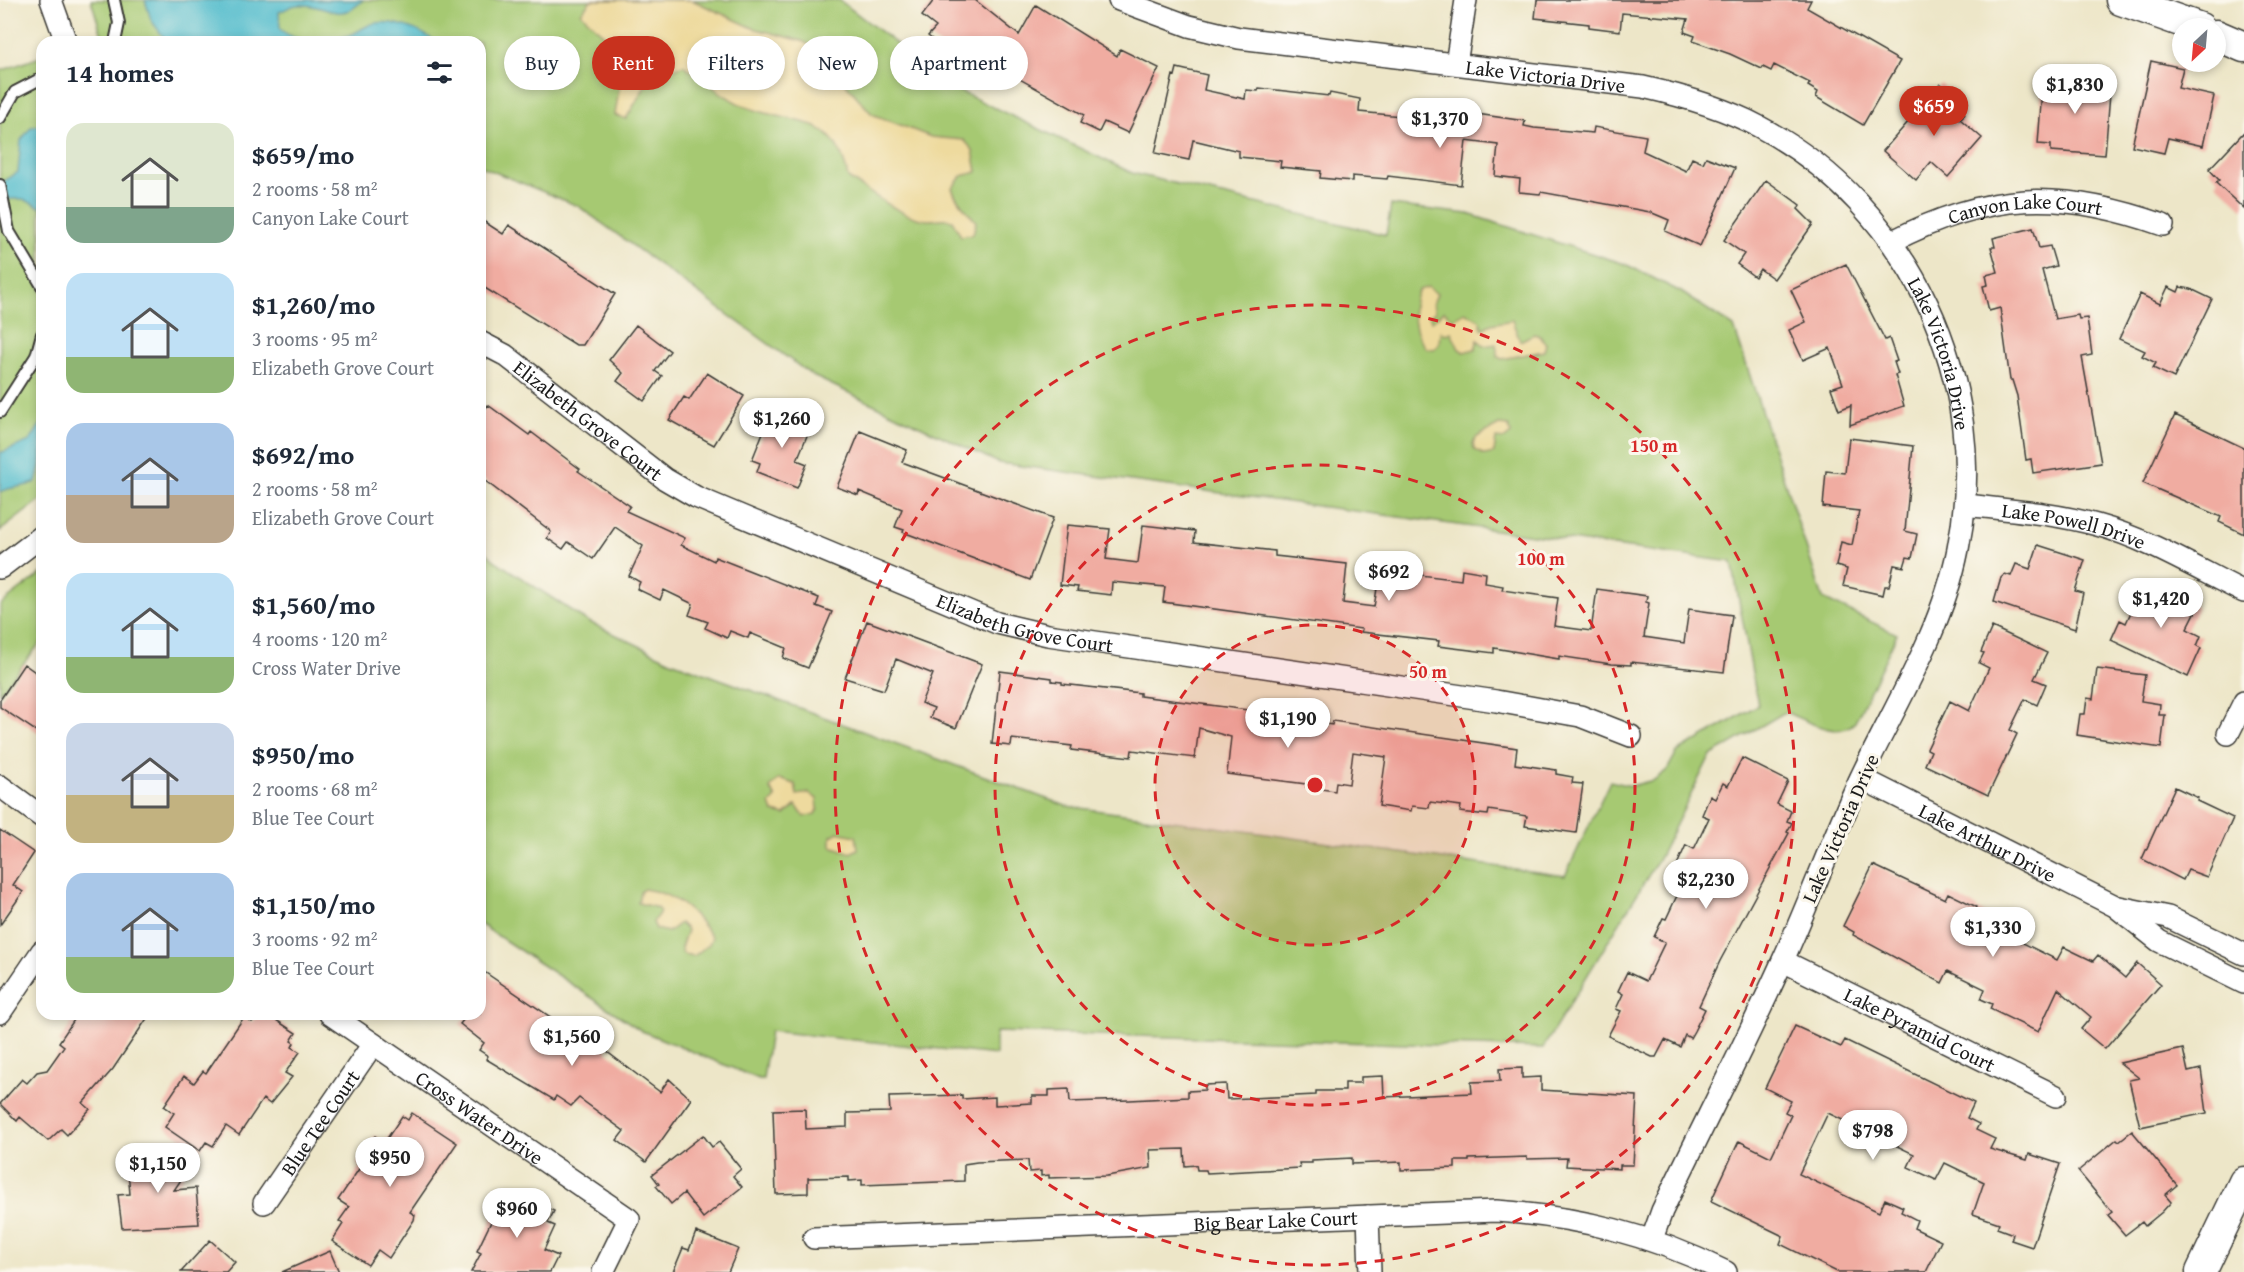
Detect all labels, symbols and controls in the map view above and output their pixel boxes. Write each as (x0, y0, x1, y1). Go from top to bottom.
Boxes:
north arrow (2172, 18, 2226, 72)
map controls (2172, 18, 2226, 72)
chip: Buy (504, 36, 580, 90)
chip: Rent (592, 36, 675, 90)
chip: Filters (687, 36, 785, 90)
chip: New (797, 36, 878, 90)
chip: Apartment (890, 36, 1028, 90)
street label: Lake Victoria Drive (1464, 51, 1627, 99)
text: 14 homes (66, 53, 174, 92)
icon: filters (423, 56, 456, 89)
pin: $1,830 (2026, 64, 2124, 115)
text: $1,830 (2046, 69, 2104, 98)
pin: $659 (1898, 86, 1970, 137)
text: $659 (1913, 91, 1955, 120)
pin: $1,370 (1391, 98, 1489, 149)
text: $1,370 (1411, 103, 1469, 132)
text: $659/mo (252, 135, 354, 174)
icon: home (114, 147, 186, 219)
text: 2 rooms · 58 m² (252, 174, 378, 203)
street label: Canyon Lake Court (1944, 186, 2106, 230)
text: Canyon Lake Court (252, 203, 409, 232)
street label: Lake Victoria Drive (1901, 271, 1978, 432)
text: $1,260/mo (252, 285, 375, 324)
icon: home (114, 297, 186, 369)
text: 3 rooms · 95 m² (252, 324, 378, 353)
text: Elizabeth Grove Court (252, 353, 434, 382)
street label: Elizabeth Grove Court (508, 353, 669, 487)
pin: $1,260 (733, 398, 831, 449)
text: $1,260 (753, 403, 811, 432)
text: 150 m (1630, 432, 1678, 459)
text: $692/mo (252, 435, 354, 474)
icon: home (114, 447, 186, 519)
text: 2 rooms · 58 m² (252, 474, 378, 503)
street label: Lake Powell Drive (2001, 495, 2151, 556)
text: Elizabeth Grove Court (252, 503, 434, 532)
text: 100 m (1517, 545, 1565, 572)
pin: $692 (1353, 551, 1425, 602)
text: $692 (1368, 556, 1410, 585)
pin: $1,420 (2112, 578, 2210, 629)
text: $1,420 (2132, 583, 2190, 612)
text: $1,560/mo (252, 585, 375, 624)
street label: Elizabeth Grove Court (933, 585, 1115, 659)
icon: home (114, 597, 186, 669)
text: 4 rooms · 120 m² (252, 624, 387, 653)
text: Cross Water Drive (252, 653, 401, 682)
text: 50 m (1409, 658, 1448, 685)
pin: $1,190 (1239, 698, 1337, 749)
text: $1,190 (1259, 703, 1317, 732)
text: $950/mo (252, 735, 354, 774)
icon: home (114, 747, 186, 819)
street label: Lake Victoria Drive (1794, 749, 1886, 907)
text: 2 rooms · 68 m² (252, 774, 378, 803)
centre of rings (1305, 775, 1325, 795)
street label: Lake Arthur Drive (1914, 795, 2061, 889)
text: Blue Tee Court (252, 803, 374, 832)
pin: $2,230 (1657, 859, 1755, 910)
text: $2,230 (1677, 864, 1735, 893)
text: $1,150/mo (252, 885, 375, 924)
icon: home (114, 897, 186, 969)
pin: $1,330 (1944, 907, 2042, 958)
text: $1,330 (1964, 912, 2022, 941)
text: 3 rooms · 92 m² (252, 924, 378, 953)
text: Blue Tee Court (252, 953, 374, 982)
street label: Lake Pyramid Court (1840, 979, 2001, 1078)
pin: $1,560 (523, 1016, 621, 1067)
text: $1,560 (543, 1021, 601, 1050)
street label: Blue Tee Court (273, 1063, 366, 1181)
street label: Cross Water Drive (410, 1063, 550, 1171)
pin: $798 (1837, 1110, 1909, 1161)
text: $798 (1852, 1115, 1894, 1144)
pin: $950 (354, 1137, 426, 1188)
text: $950 (369, 1142, 411, 1171)
pin: $1,150 (109, 1143, 207, 1194)
text: $1,150 (129, 1148, 187, 1177)
pin: $960 (481, 1188, 553, 1239)
text: $960 (496, 1193, 538, 1222)
street label: Big Bear Lake Court (1193, 1202, 1358, 1237)

